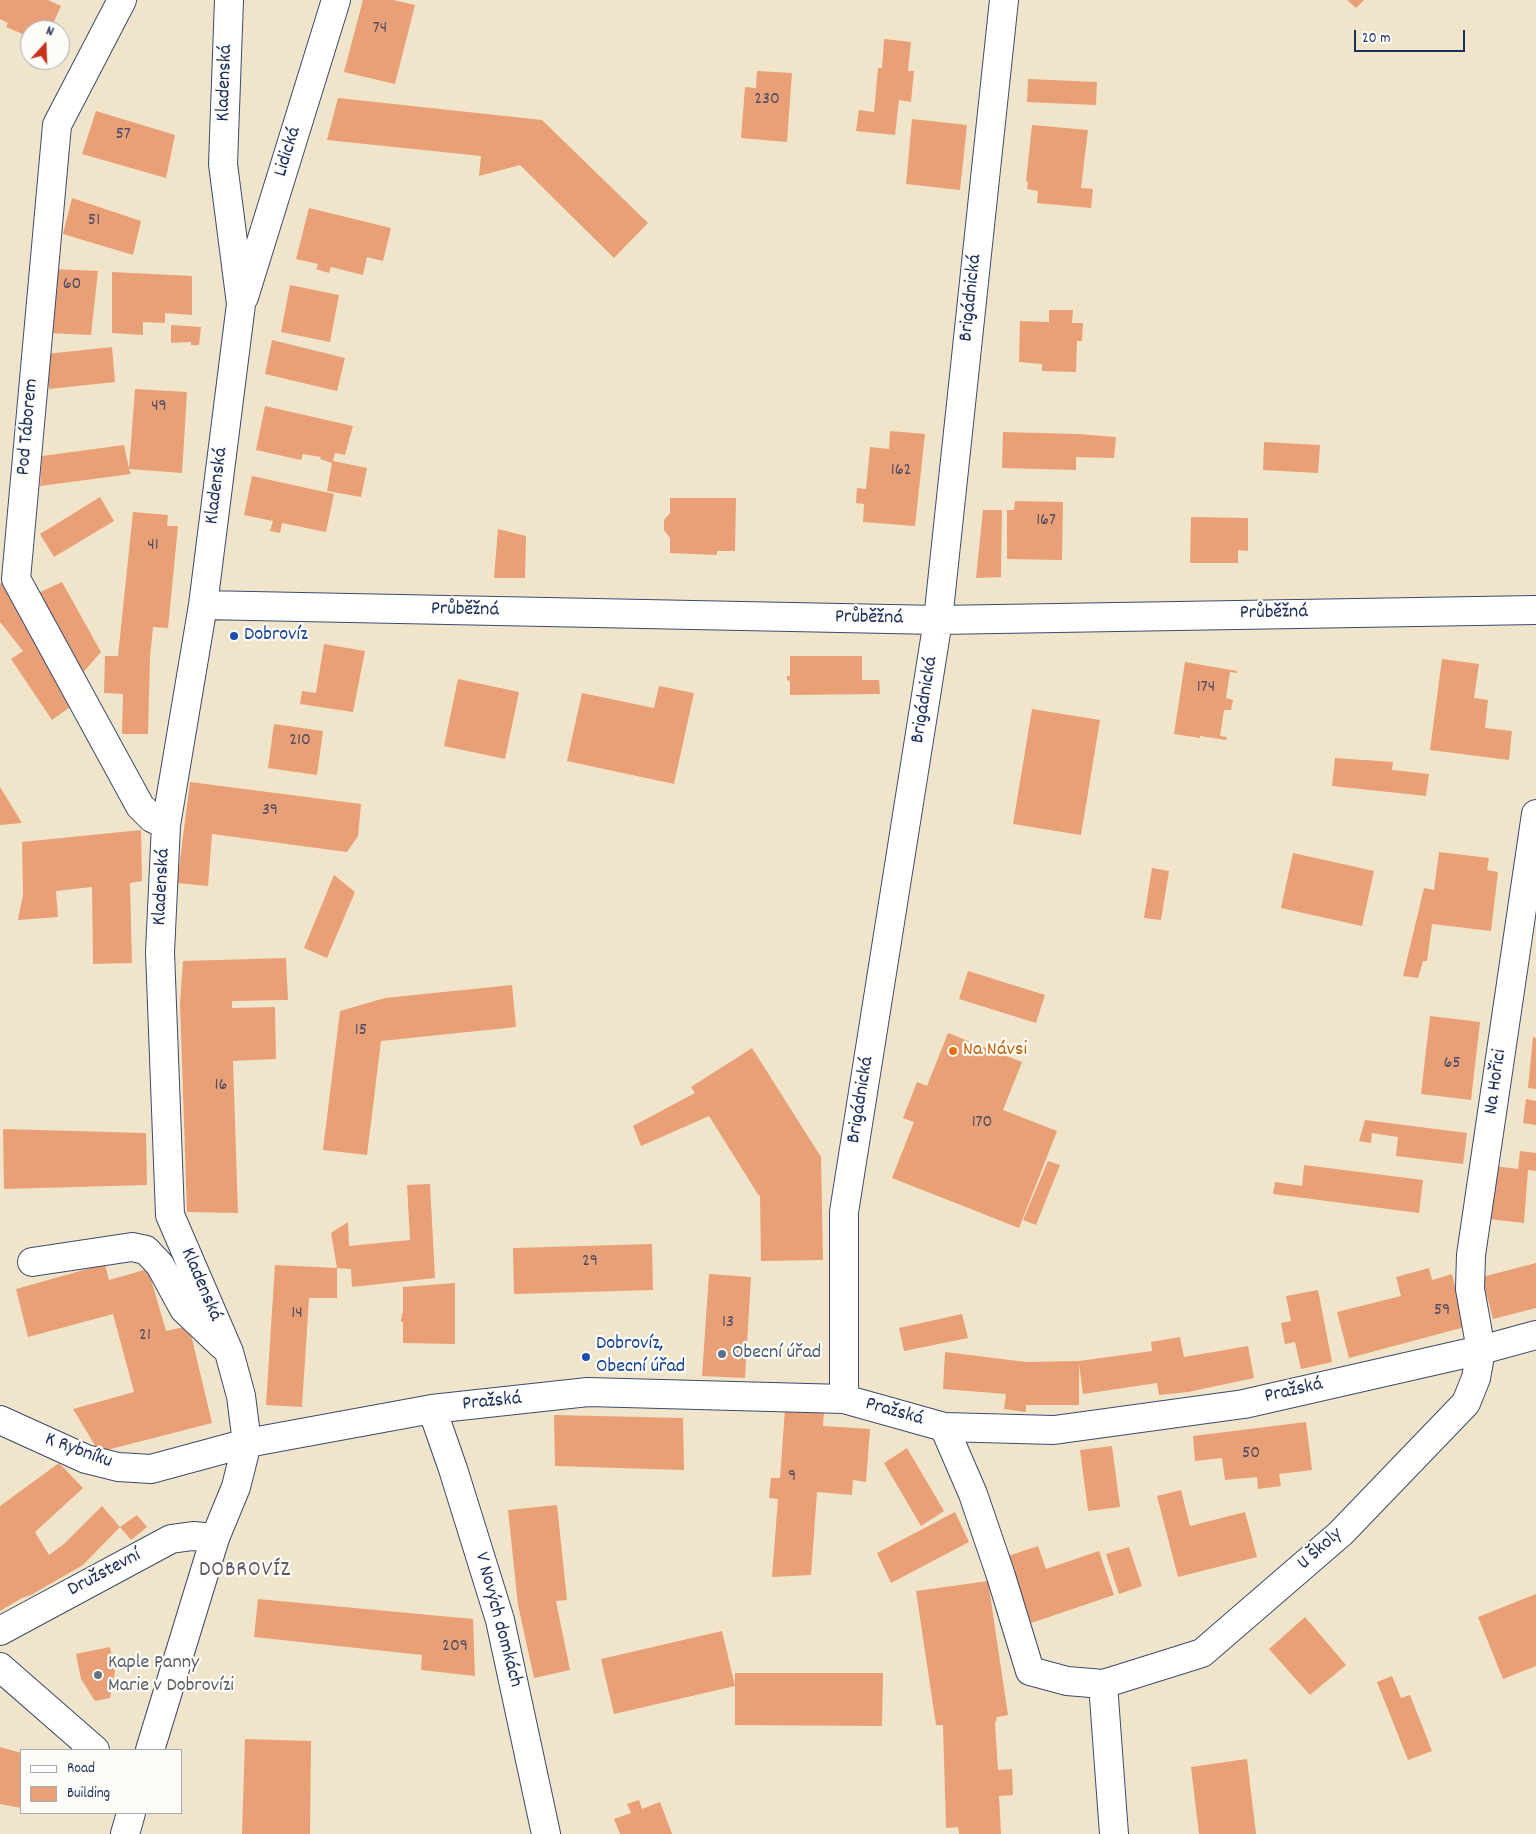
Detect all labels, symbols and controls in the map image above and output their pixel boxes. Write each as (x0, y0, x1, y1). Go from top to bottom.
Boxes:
house number: 74 (373, 19, 387, 41)
north arrow (20, 20, 70, 70)
scale bar (1356, 20, 1467, 52)
text: N (43, 21, 56, 42)
text: 20 m (1362, 28, 1390, 50)
street label: Kladenská (213, 44, 239, 122)
house number: 230 (754, 90, 780, 112)
street label: Lidická (270, 124, 308, 180)
house number: 57 (115, 125, 131, 147)
house number: 51 (88, 211, 100, 233)
street label: Brigádnická (955, 253, 989, 343)
house number: 60 (63, 275, 81, 297)
street label: Pod Táborem (13, 377, 45, 477)
house number: 49 (151, 397, 167, 419)
street label: Kladenská (201, 446, 235, 526)
house number: 162 (891, 461, 911, 483)
house number: 167 (1036, 511, 1056, 533)
house number: 41 (147, 536, 159, 558)
street label: Průběžná (431, 598, 499, 624)
street label: Průběžná (1240, 601, 1308, 627)
street label: Průběžná (835, 606, 903, 632)
place label: Dobrovíz (244, 624, 308, 648)
marker: Dobrovíz (228, 630, 240, 642)
street label: Brigádnická (907, 655, 945, 745)
house number: 174 (1197, 678, 1215, 700)
house number: 210 (289, 731, 311, 753)
house number: 39 (262, 801, 278, 823)
street label: Kladenská (149, 848, 177, 926)
house number: 15 (355, 1021, 367, 1043)
place label: Na Návsi (963, 1039, 1027, 1063)
marker: Na Návsi (947, 1045, 959, 1057)
street label: Na Hořici (1481, 1048, 1513, 1116)
house number: 65 (1443, 1054, 1461, 1076)
street label: Brigádnická (843, 1055, 881, 1145)
house number: 16 (215, 1076, 227, 1098)
house number: 170 (972, 1113, 992, 1135)
street label: Kladenská (174, 1245, 226, 1325)
house number: 29 (582, 1252, 598, 1274)
house number: 59 (1434, 1301, 1450, 1323)
house number: 14 (291, 1304, 303, 1326)
house number: 13 (722, 1313, 734, 1335)
house number: 21 (139, 1326, 151, 1348)
place label: Dobrovíz, Obecní úřad (596, 1333, 685, 1380)
place label: Obecní úřad (732, 1342, 821, 1366)
marker: Obecní úřad (716, 1348, 728, 1360)
marker: Dobrovíz, Obecní úřad (580, 1351, 592, 1363)
street label: Pražská (1262, 1374, 1326, 1410)
street label: Pražská (461, 1388, 523, 1418)
street label: Pražská (862, 1393, 926, 1433)
street label: K Rybníku (41, 1429, 115, 1475)
house number: 50 (1242, 1444, 1260, 1466)
house number: 9 (788, 1467, 796, 1489)
street label: U Školy (1294, 1524, 1348, 1576)
street label: Družstevní (64, 1545, 146, 1603)
street label: V Nových domkách (467, 1550, 527, 1690)
district label: DOBROVÍZ (198, 1559, 292, 1585)
house number: 209 (442, 1637, 468, 1659)
place label: Kaple Panny Marie v Dobrovízi (108, 1652, 234, 1699)
marker: Kaple Panny Marie v Dobrovízi (92, 1669, 104, 1681)
legend (20, 1749, 182, 1814)
text: Road (67, 1758, 95, 1780)
text: Building (67, 1783, 110, 1805)

